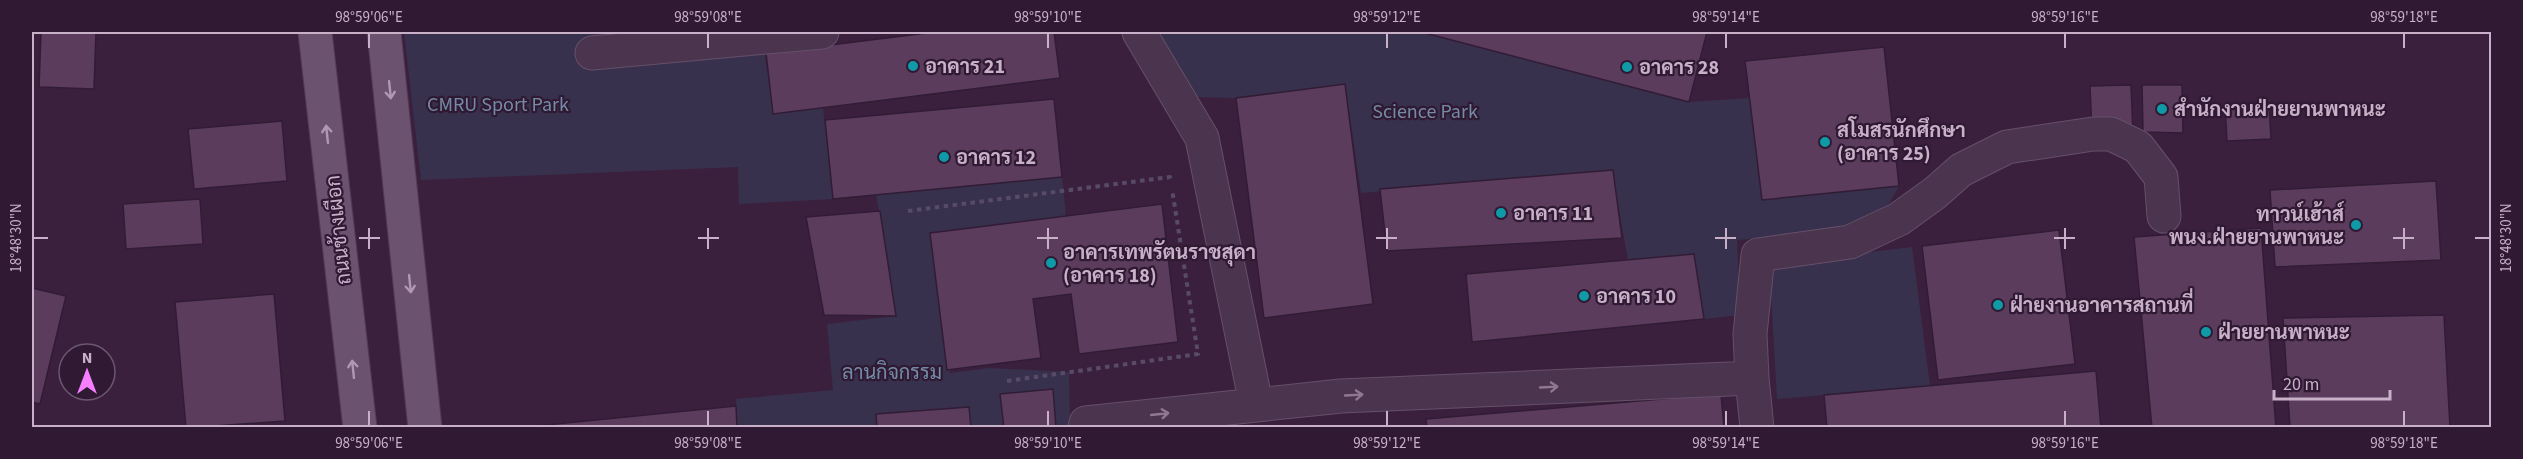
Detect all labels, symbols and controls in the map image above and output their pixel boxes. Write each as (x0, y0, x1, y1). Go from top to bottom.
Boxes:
text: 98°59'06"E (335, 7, 403, 28)
text: 98°59'08"E (674, 7, 742, 28)
text: 98°59'10"E (1014, 7, 1082, 28)
text: 98°59'12"E (1353, 7, 1421, 28)
text: 98°59'14"E (1692, 7, 1760, 28)
text: 98°59'16"E (2031, 7, 2099, 28)
text: 98°59'18"E (2370, 7, 2438, 28)
place label: อาคาร 21 (925, 53, 1005, 81)
place label: อาคาร 28 (1639, 54, 1719, 82)
marker: อาคาร 21 (906, 59, 920, 73)
marker: อาคาร 28 (1620, 60, 1634, 74)
one-way arrow (385, 79, 396, 99)
park label: CMRU Sport Park (427, 91, 569, 119)
place label: สำนักงานฝ่ายยานพาหนะ (2174, 96, 2386, 124)
park label: Science Park (1372, 98, 1478, 126)
marker: สำนักงานฝ่ายยานพาหนะ (2155, 102, 2169, 116)
place label: สโมสรนักศึกษา (อาคาร 25) (1837, 116, 1966, 168)
one-way arrow (321, 124, 332, 144)
marker: สโมสรนักศึกษา (อาคาร 25) (1818, 135, 1832, 149)
place label: อาคาร 12 (956, 144, 1036, 172)
marker: อาคาร 12 (937, 150, 951, 164)
street label: ถนนช้างเผือก (318, 174, 359, 286)
place label: อาคาร 11 (1513, 200, 1593, 228)
place label: ทาวน์เฮ้าส์ พนง.ฝ่ายยานพาหนะ (2169, 201, 2345, 252)
text: 18°48'30"N (6, 203, 27, 273)
text: 18°48'30"N (2496, 203, 2517, 273)
marker: อาคาร 11 (1494, 206, 1508, 220)
marker: ทาวน์เฮ้าส์ พนง.ฝ่ายยานพาหนะ (2349, 218, 2363, 232)
place label: อาคารเทพรัตนราชสุดา (อาคาร 18) (1063, 239, 1256, 290)
marker: อาคารเทพรัตนราชสุดา (อาคาร 18) (1044, 256, 1058, 270)
one-way arrow (405, 273, 416, 293)
place label: อาคาร 10 (1596, 283, 1676, 311)
place label: ฝ่ายงานอาคารสถานที่ (2010, 288, 2193, 320)
marker: อาคาร 10 (1577, 289, 1591, 303)
marker: ฝ่ายงานอาคารสถานที่ (1991, 298, 2005, 312)
place label: ฝ่ายยานพาหนะ (2218, 319, 2350, 347)
marker: ฝ่ายยานพาหนะ (2199, 325, 2213, 339)
north arrow (57, 342, 117, 402)
text: N (82, 347, 92, 369)
park label: ลานกิจกรรม (842, 359, 942, 387)
one-way arrow (347, 360, 358, 380)
scale bar (2274, 363, 2390, 401)
text: 20 m (2283, 372, 2319, 397)
one-way arrow (1539, 381, 1559, 392)
one-way arrow (1344, 390, 1364, 401)
one-way arrow (1150, 409, 1170, 420)
text: 98°59'06"E (335, 433, 403, 454)
text: 98°59'08"E (674, 433, 742, 454)
text: 98°59'10"E (1014, 433, 1082, 454)
text: 98°59'12"E (1353, 433, 1421, 454)
text: 98°59'14"E (1692, 433, 1760, 454)
text: 98°59'16"E (2031, 433, 2099, 454)
text: 98°59'18"E (2370, 433, 2438, 454)

